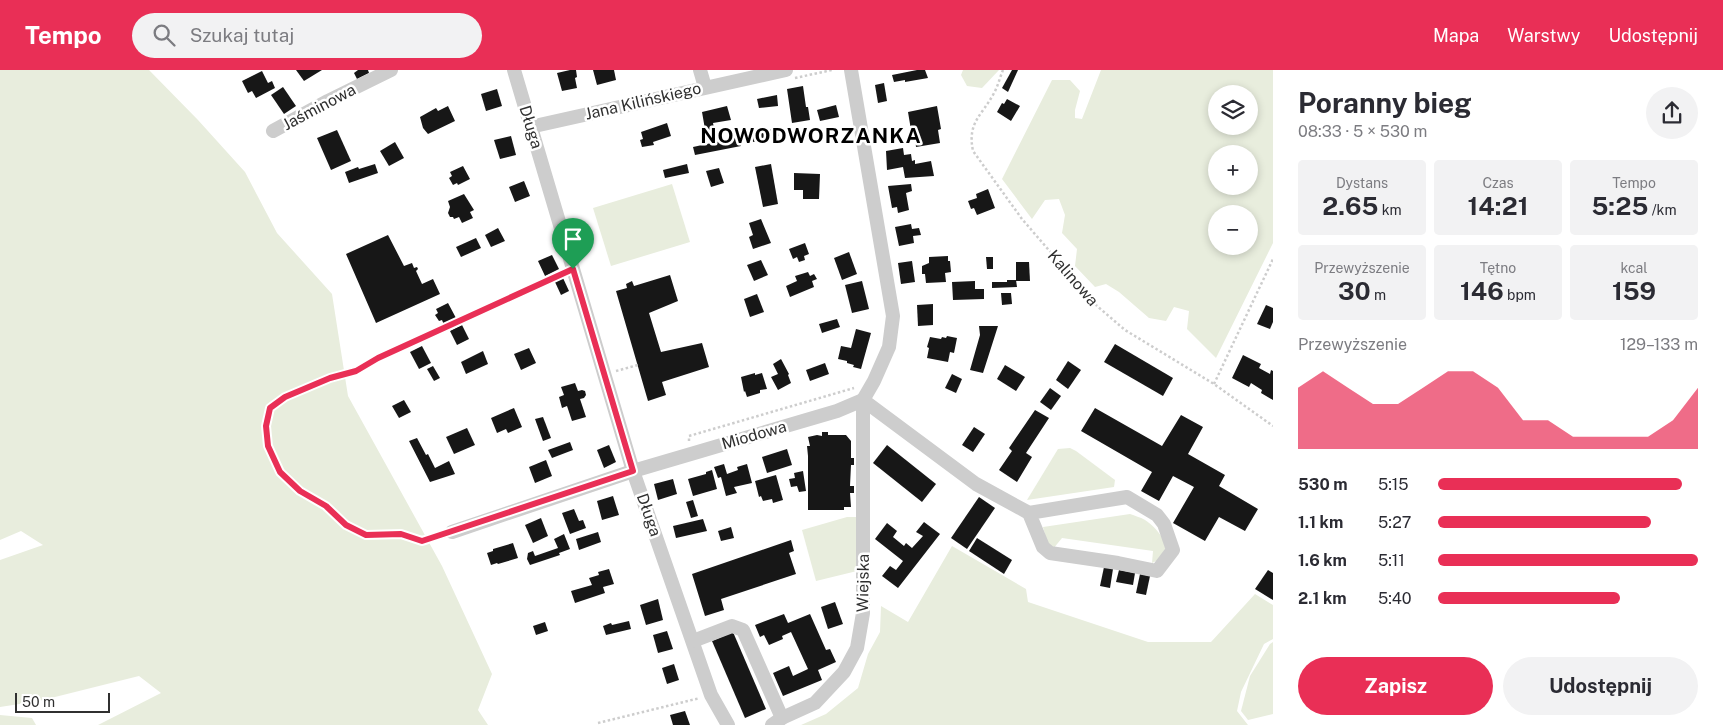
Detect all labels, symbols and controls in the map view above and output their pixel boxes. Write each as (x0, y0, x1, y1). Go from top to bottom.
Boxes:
search box (132, 13, 482, 58)
text: Tempo (25, 21, 102, 49)
icon: search (150, 21, 178, 49)
text: Szukaj tutaj (190, 24, 294, 46)
text: Mapa (1433, 25, 1479, 46)
text: Warstwy (1507, 25, 1580, 46)
text: Udostępnij (1608, 25, 1698, 46)
street label: Jana Kilińskiego (583, 78, 703, 124)
street label: Jaśminowa (279, 80, 359, 134)
map controls (1208, 85, 1258, 255)
button: layers (1208, 85, 1258, 135)
text: Poranny bieg (1298, 86, 1472, 119)
button: share (1646, 87, 1698, 139)
street label: Długa (515, 103, 547, 151)
text: 08:33 · 5 × 530 m (1298, 122, 1427, 141)
district label: NOWODWORZANKA (700, 123, 922, 148)
button: + (1208, 145, 1258, 195)
text: Dystans (1336, 175, 1388, 191)
text: Czas (1482, 175, 1514, 191)
text: Tempo (1612, 175, 1656, 191)
text: 2.65 (1322, 191, 1378, 221)
text: 14:21 (1468, 191, 1528, 221)
text: 5:25 (1591, 191, 1648, 221)
text: km (1378, 202, 1402, 218)
text: /km (1648, 202, 1677, 218)
button: − (1208, 205, 1258, 255)
pin (552, 218, 594, 269)
icon: arrive (559, 225, 587, 253)
street label: Kalinowa (1044, 246, 1102, 310)
text: Przewyższenie (1314, 260, 1410, 276)
text: Tętno (1480, 260, 1516, 276)
text: kcal (1620, 260, 1648, 276)
text: 30 (1338, 276, 1371, 306)
text: 146 (1460, 276, 1504, 306)
text: 159 (1612, 276, 1656, 306)
text: m (1371, 287, 1386, 303)
text: bpm (1504, 287, 1536, 303)
text: Przewyższenie (1298, 335, 1407, 354)
text: 129–133 m (1620, 335, 1698, 354)
street label: Miodowa (719, 417, 789, 453)
text: 530 m (1298, 475, 1348, 494)
text: 5:15 (1378, 475, 1409, 494)
street label: Długa (633, 491, 665, 539)
text: 1.1 km (1298, 513, 1343, 532)
text: 5:27 (1378, 513, 1411, 532)
text: 1.6 km (1298, 551, 1347, 570)
text: 5:11 (1378, 551, 1405, 570)
street label: Wiejska (853, 554, 873, 612)
text: 2.1 km (1298, 589, 1347, 608)
text: 5:40 (1378, 589, 1412, 608)
button: Zapisz (1298, 657, 1493, 715)
button: Udostępnij (1503, 657, 1698, 715)
scale bar (15, 690, 110, 713)
text: 50 m (22, 694, 55, 710)

